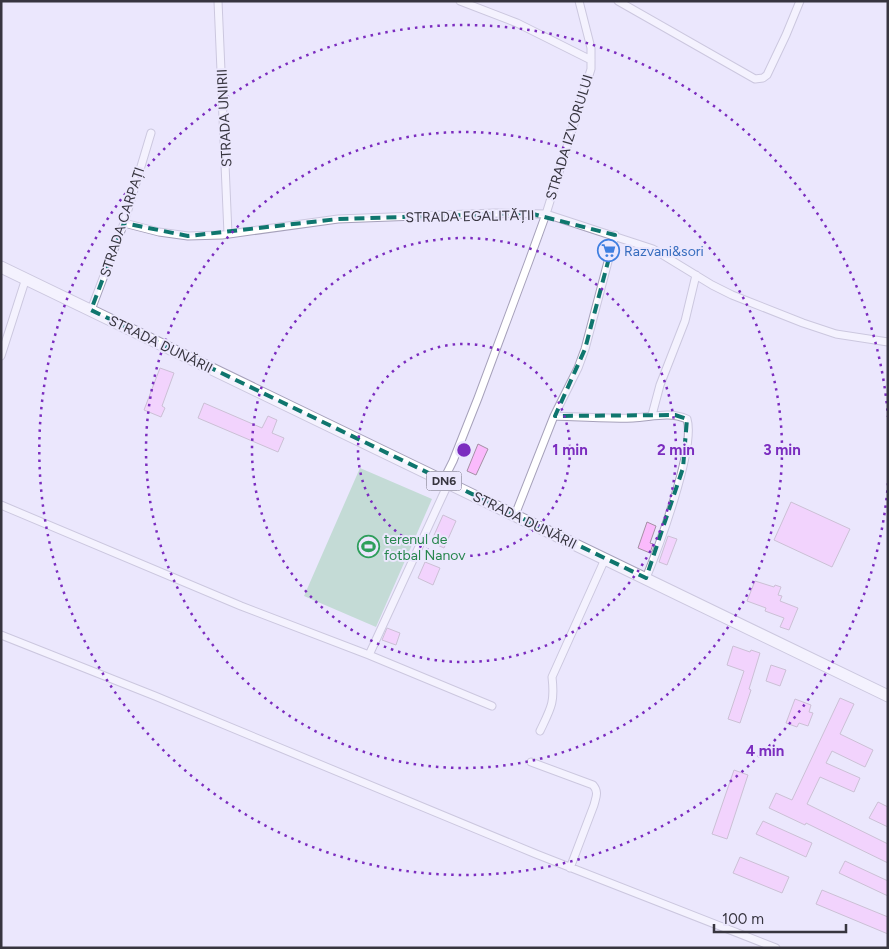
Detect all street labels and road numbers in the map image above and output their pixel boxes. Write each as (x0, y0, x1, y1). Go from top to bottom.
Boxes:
street label: STRADA UNIRII (213, 69, 236, 167)
street label: STRADA IZVORULUI (542, 72, 597, 202)
street label: STRADA CARPAȚI (97, 165, 148, 279)
street label: STRADA EGALITĂȚII (405, 207, 535, 226)
street label: STRADA DUNĂRII (106, 312, 215, 377)
road number: DN6 (426, 472, 462, 491)
street label: STRADA DUNĂRII (470, 488, 579, 553)

